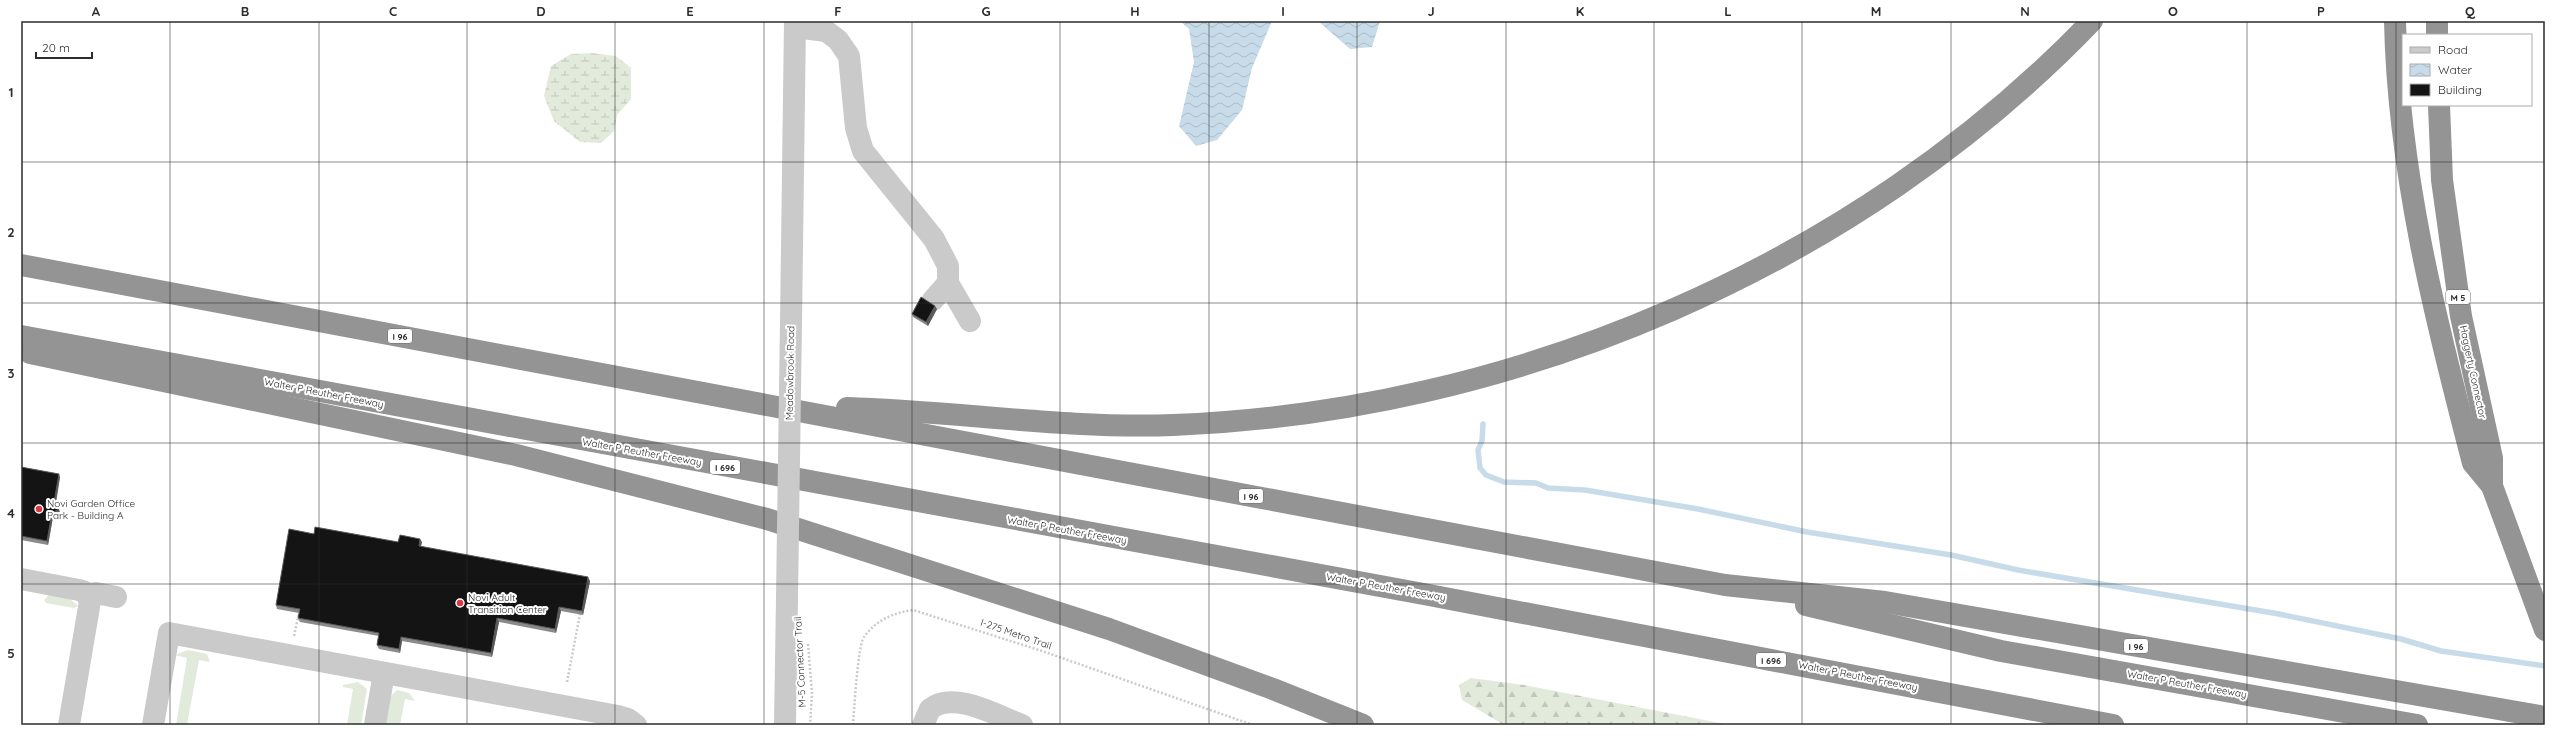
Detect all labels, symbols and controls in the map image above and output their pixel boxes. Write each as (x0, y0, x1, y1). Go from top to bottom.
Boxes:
text: A (92, 3, 101, 19)
text: B (241, 3, 249, 19)
text: C (389, 3, 397, 19)
text: D (536, 3, 546, 19)
text: E (686, 3, 694, 19)
text: F (834, 3, 842, 19)
text: G (981, 3, 991, 19)
text: H (1130, 3, 1140, 19)
text: I (1281, 3, 1285, 19)
text: J (1427, 3, 1435, 19)
text: K (1576, 3, 1585, 19)
text: L (1724, 3, 1732, 19)
text: M (1871, 3, 1881, 19)
text: N (2020, 3, 2030, 19)
text: O (2168, 3, 2178, 19)
text: P (2317, 3, 2325, 19)
text: Q (2465, 3, 2476, 19)
scale bar (36, 34, 92, 60)
legend (2402, 34, 2532, 106)
text: 20 m (42, 40, 70, 55)
text: Road (2438, 42, 2468, 57)
text: Water (2438, 62, 2473, 77)
text: Building (2438, 82, 2482, 97)
text: 1 (8, 84, 14, 100)
text: 2 (7, 224, 15, 240)
road number: M 5 (2446, 290, 2470, 304)
street label: Haggerty Connector (2457, 324, 2489, 420)
street label: Meadowbrook Road (783, 326, 797, 420)
road number: I 96 (388, 329, 412, 343)
text: 3 (8, 365, 15, 381)
street label: Walter P Reuther Freeway (263, 375, 385, 411)
street label: Walter P Reuther Freeway (581, 435, 703, 469)
road number: I 696 (710, 460, 740, 474)
road number: I 96 (1239, 489, 1263, 503)
place label: Novi Garden Office Park - Building A (47, 497, 136, 522)
marker: Novi Garden Office Park - Building A (34, 504, 44, 514)
text: 4 (7, 505, 15, 521)
street label: Walter P Reuther Freeway (1006, 513, 1128, 547)
street label: Walter P Reuther Freeway (1325, 570, 1447, 604)
place label: Novi Adult Transition Center (468, 591, 547, 616)
marker: Novi Adult Transition Center (455, 598, 465, 608)
street label: M-5 Connector Trail (791, 616, 809, 708)
street label: I-275 Metro Trail (979, 616, 1053, 652)
road number: I 96 (2124, 639, 2148, 653)
text: 5 (7, 645, 15, 661)
road number: I 696 (1756, 653, 1786, 667)
street label: Walter P Reuther Freeway (1797, 658, 1919, 694)
street label: Walter P Reuther Freeway (2126, 667, 2248, 701)

